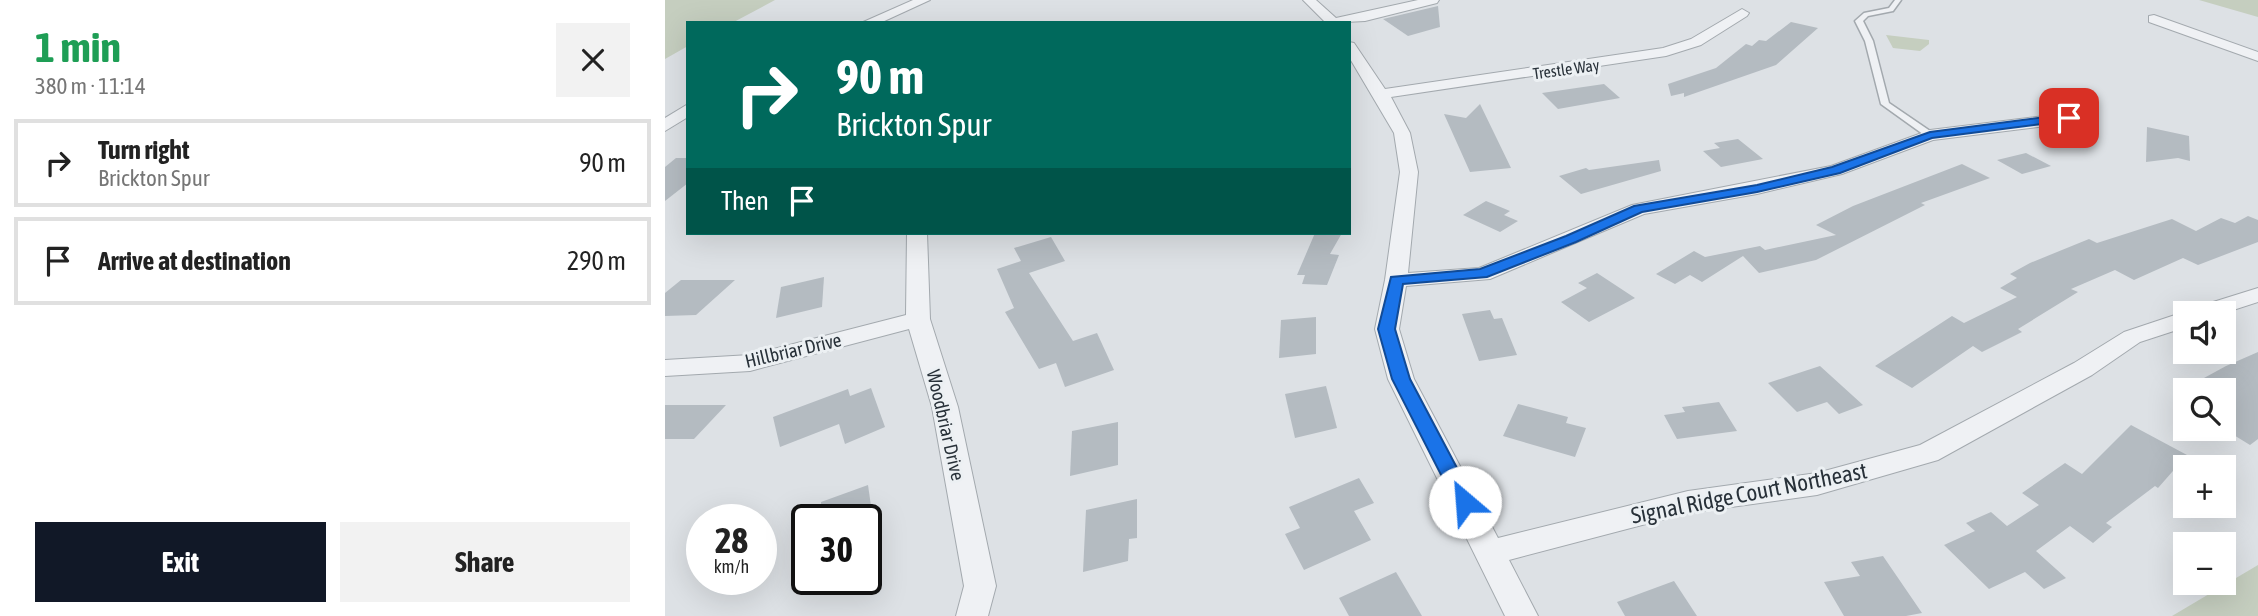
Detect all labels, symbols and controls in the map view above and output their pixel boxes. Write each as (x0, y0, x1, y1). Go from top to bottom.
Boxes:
text: 1 min (35, 23, 121, 71)
button: close (556, 23, 630, 97)
text: 90 m (836, 48, 924, 104)
icon: right (721, 49, 812, 140)
street label: Trestle Way (1532, 55, 1601, 84)
text: 380 m · 11:14 (35, 73, 146, 99)
pin (2039, 88, 2099, 148)
icon: arrive (2050, 99, 2088, 137)
text: Brickton Spur (836, 106, 991, 143)
text: Turn right (98, 135, 189, 165)
icon: right (39, 144, 77, 182)
text: 90 m (579, 148, 626, 178)
text: Brickton Spur (98, 165, 210, 191)
icon: arrive (783, 182, 821, 220)
text: Then (721, 186, 769, 216)
icon: arrive (39, 242, 77, 280)
text: Arrive at destination (98, 246, 291, 276)
text: 290 m (567, 246, 626, 276)
map controls (2173, 301, 2236, 595)
button: sound (2173, 301, 2236, 364)
street label: Hillbriar Drive (743, 328, 843, 372)
street label: Woodbriar Drive (923, 367, 969, 483)
button: search (2173, 378, 2236, 441)
button: + (2173, 455, 2236, 518)
street label: Signal Ridge Court Northeast (1629, 457, 1869, 529)
position arrow (1428, 465, 1502, 539)
speed limit sign: 30 (791, 504, 882, 595)
text: 28 (715, 520, 748, 560)
button: Exit (35, 522, 326, 602)
button: Share (340, 522, 630, 602)
button: − (2173, 532, 2236, 595)
text: km/h (714, 556, 749, 577)

